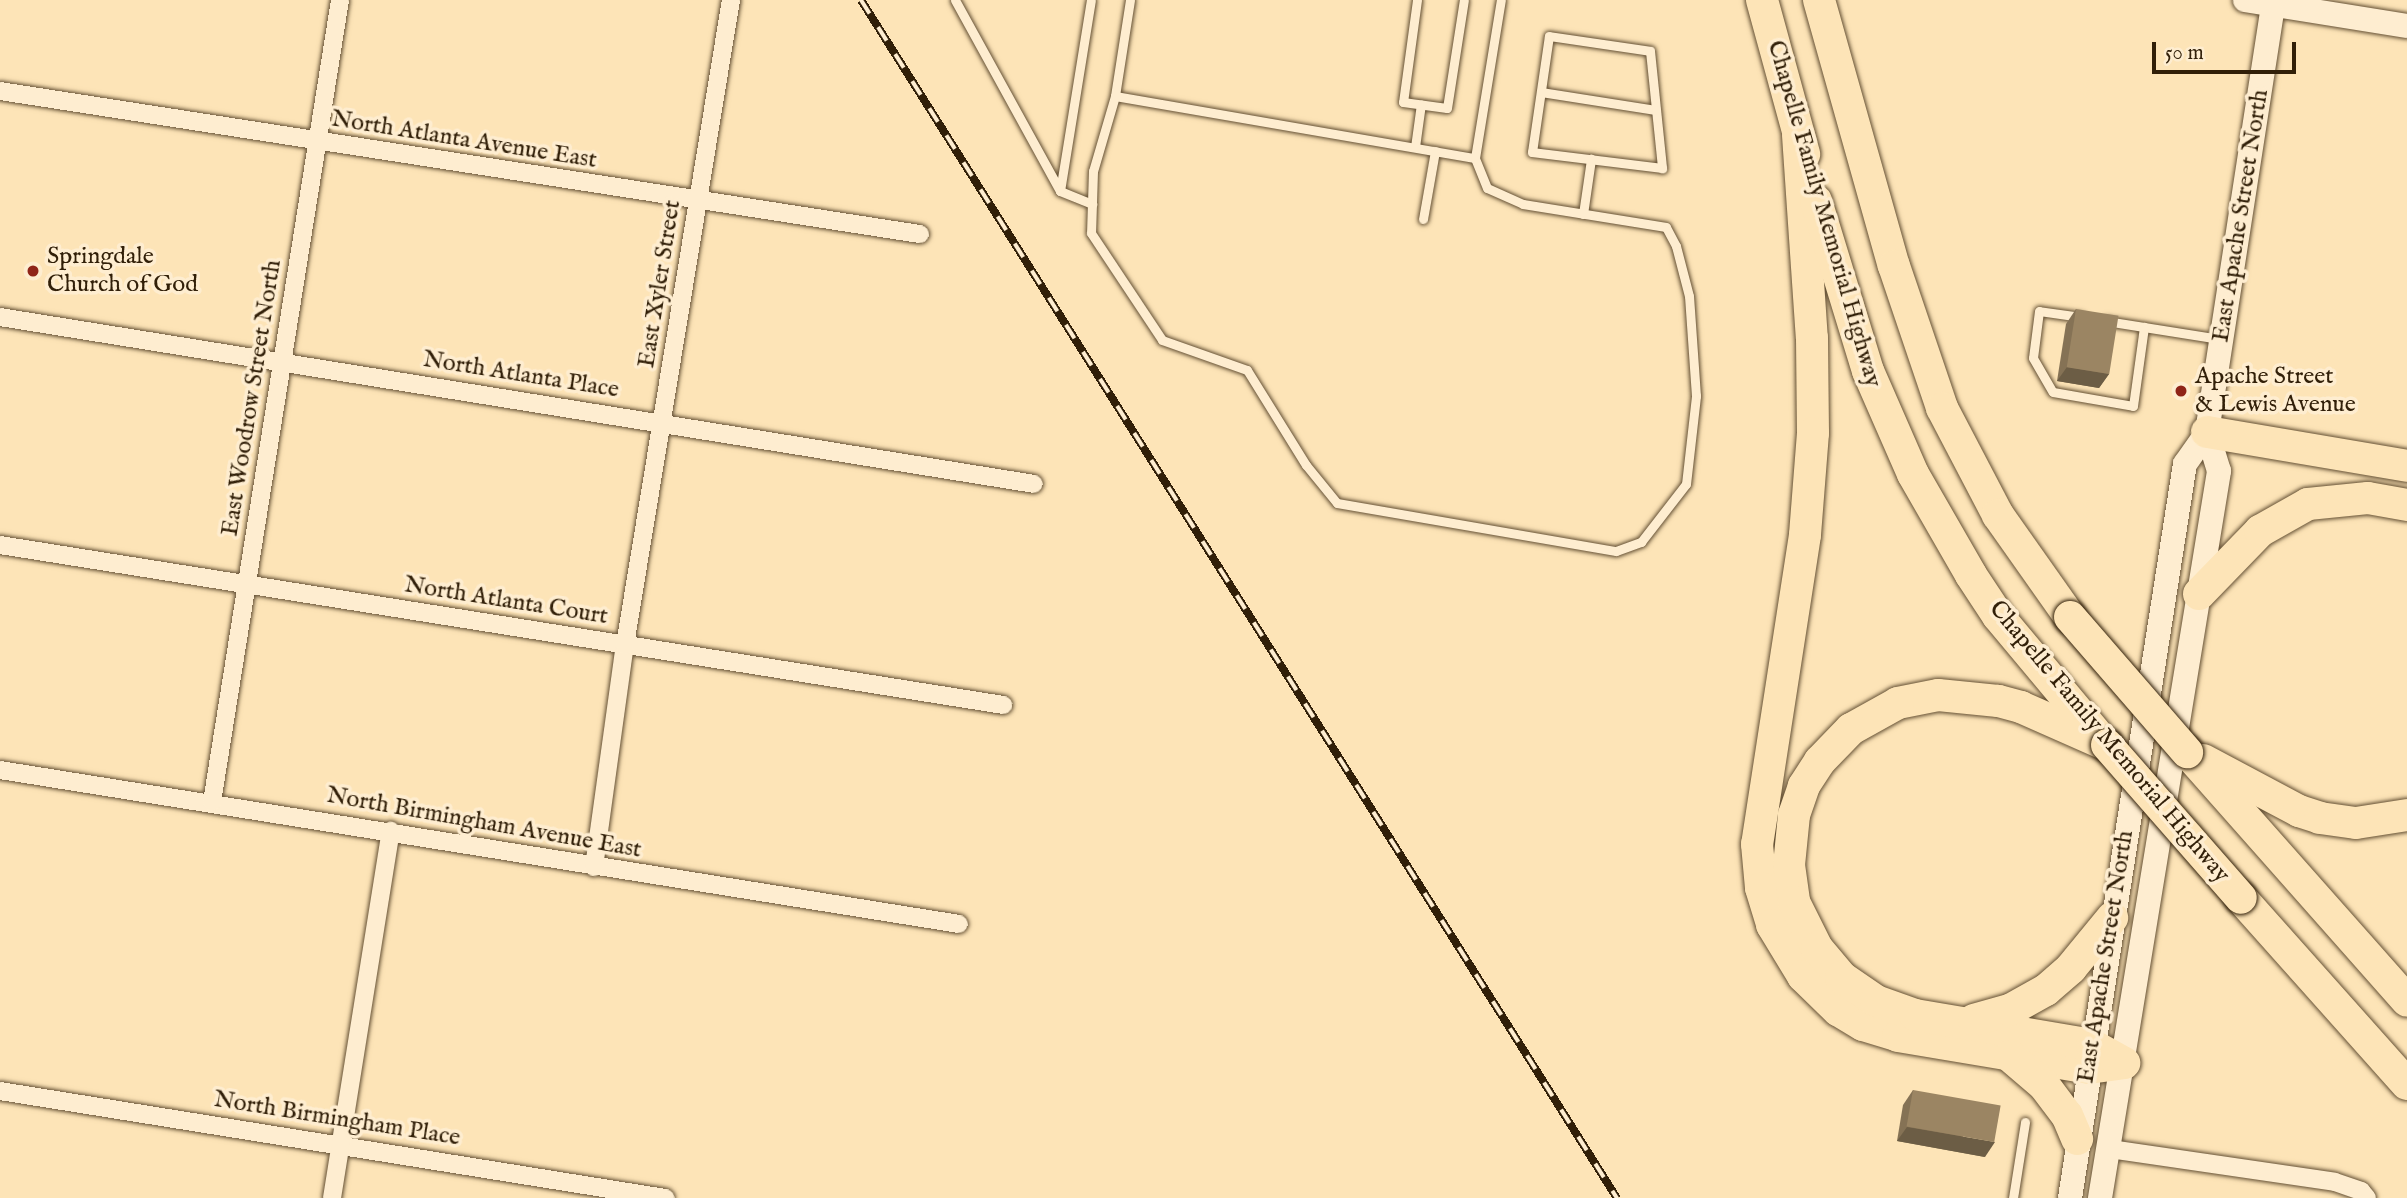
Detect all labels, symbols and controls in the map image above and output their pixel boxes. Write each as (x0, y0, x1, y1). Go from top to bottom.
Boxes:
scale bar (2155, 28, 2298, 72)
street label: Chapelle Family Memorial Highway (1761, 37, 1887, 391)
text: 50 m (2165, 40, 2204, 67)
street label: East Apache Street North (2207, 88, 2275, 344)
street label: North Atlanta Avenue East (329, 105, 599, 175)
street label: East Xyler Street (633, 198, 687, 370)
place label: Springdale Church of God (47, 243, 198, 299)
street label: East Woodrow Street North (216, 258, 288, 538)
marker: Springdale Church of God (25, 263, 41, 279)
street label: North Atlanta Place (421, 345, 621, 405)
place label: Apache Street & Lewis Avenue (2195, 363, 2356, 419)
marker: Apache Street & Lewis Avenue (2173, 383, 2189, 399)
street label: North Atlanta Court (402, 571, 610, 631)
street label: Chapelle Family Memorial Highway (1982, 595, 2236, 889)
street label: North Birmingham Avenue East (324, 781, 644, 865)
street label: East Apache Street North (2072, 829, 2140, 1085)
street label: North Birmingham Place (212, 1085, 462, 1153)

